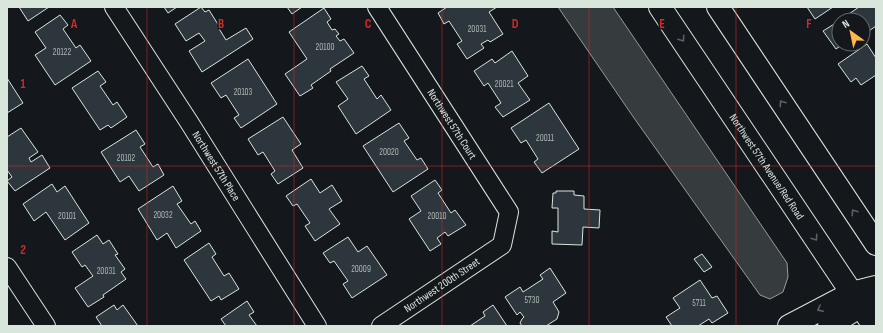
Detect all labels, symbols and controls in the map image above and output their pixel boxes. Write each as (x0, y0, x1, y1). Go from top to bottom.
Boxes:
north arrow (831, 12, 871, 52)
text: A (70, 16, 78, 32)
text: B (218, 16, 224, 32)
text: C (365, 16, 372, 32)
text: D (512, 16, 519, 32)
text: E (659, 16, 665, 32)
text: F (806, 16, 812, 32)
text: N (840, 17, 852, 31)
house number: 20031 (468, 24, 487, 35)
one-way arrow (677, 35, 685, 42)
house number: 20100 (316, 42, 334, 53)
house number: 20122 (53, 47, 71, 58)
text: 1 (20, 76, 26, 92)
house number: 20021 (495, 79, 514, 90)
street label: Northwest 57th Court (425, 86, 480, 162)
house number: 20103 (234, 87, 253, 98)
one-way arrow (780, 101, 787, 108)
street label: Northwest 57th Avenue/Red Road (727, 111, 807, 222)
street label: Northwest 57th Place (190, 129, 243, 203)
house number: 20011 (536, 133, 555, 144)
house number: 20020 (379, 147, 399, 158)
house number: 20102 (117, 153, 136, 164)
one-way arrow (852, 209, 859, 216)
house number: 20032 (153, 210, 173, 221)
house number: 20101 (58, 211, 77, 222)
house number: 20010 (428, 211, 446, 222)
one-way arrow (811, 234, 818, 241)
text: 2 (20, 242, 26, 258)
street label: Northwest 200th Street (402, 255, 483, 315)
house number: 20009 (351, 264, 371, 275)
house number: 20031 (97, 266, 116, 277)
house number: 5730 (525, 295, 539, 306)
house number: 5711 (692, 298, 707, 309)
one-way arrow (817, 304, 824, 312)

